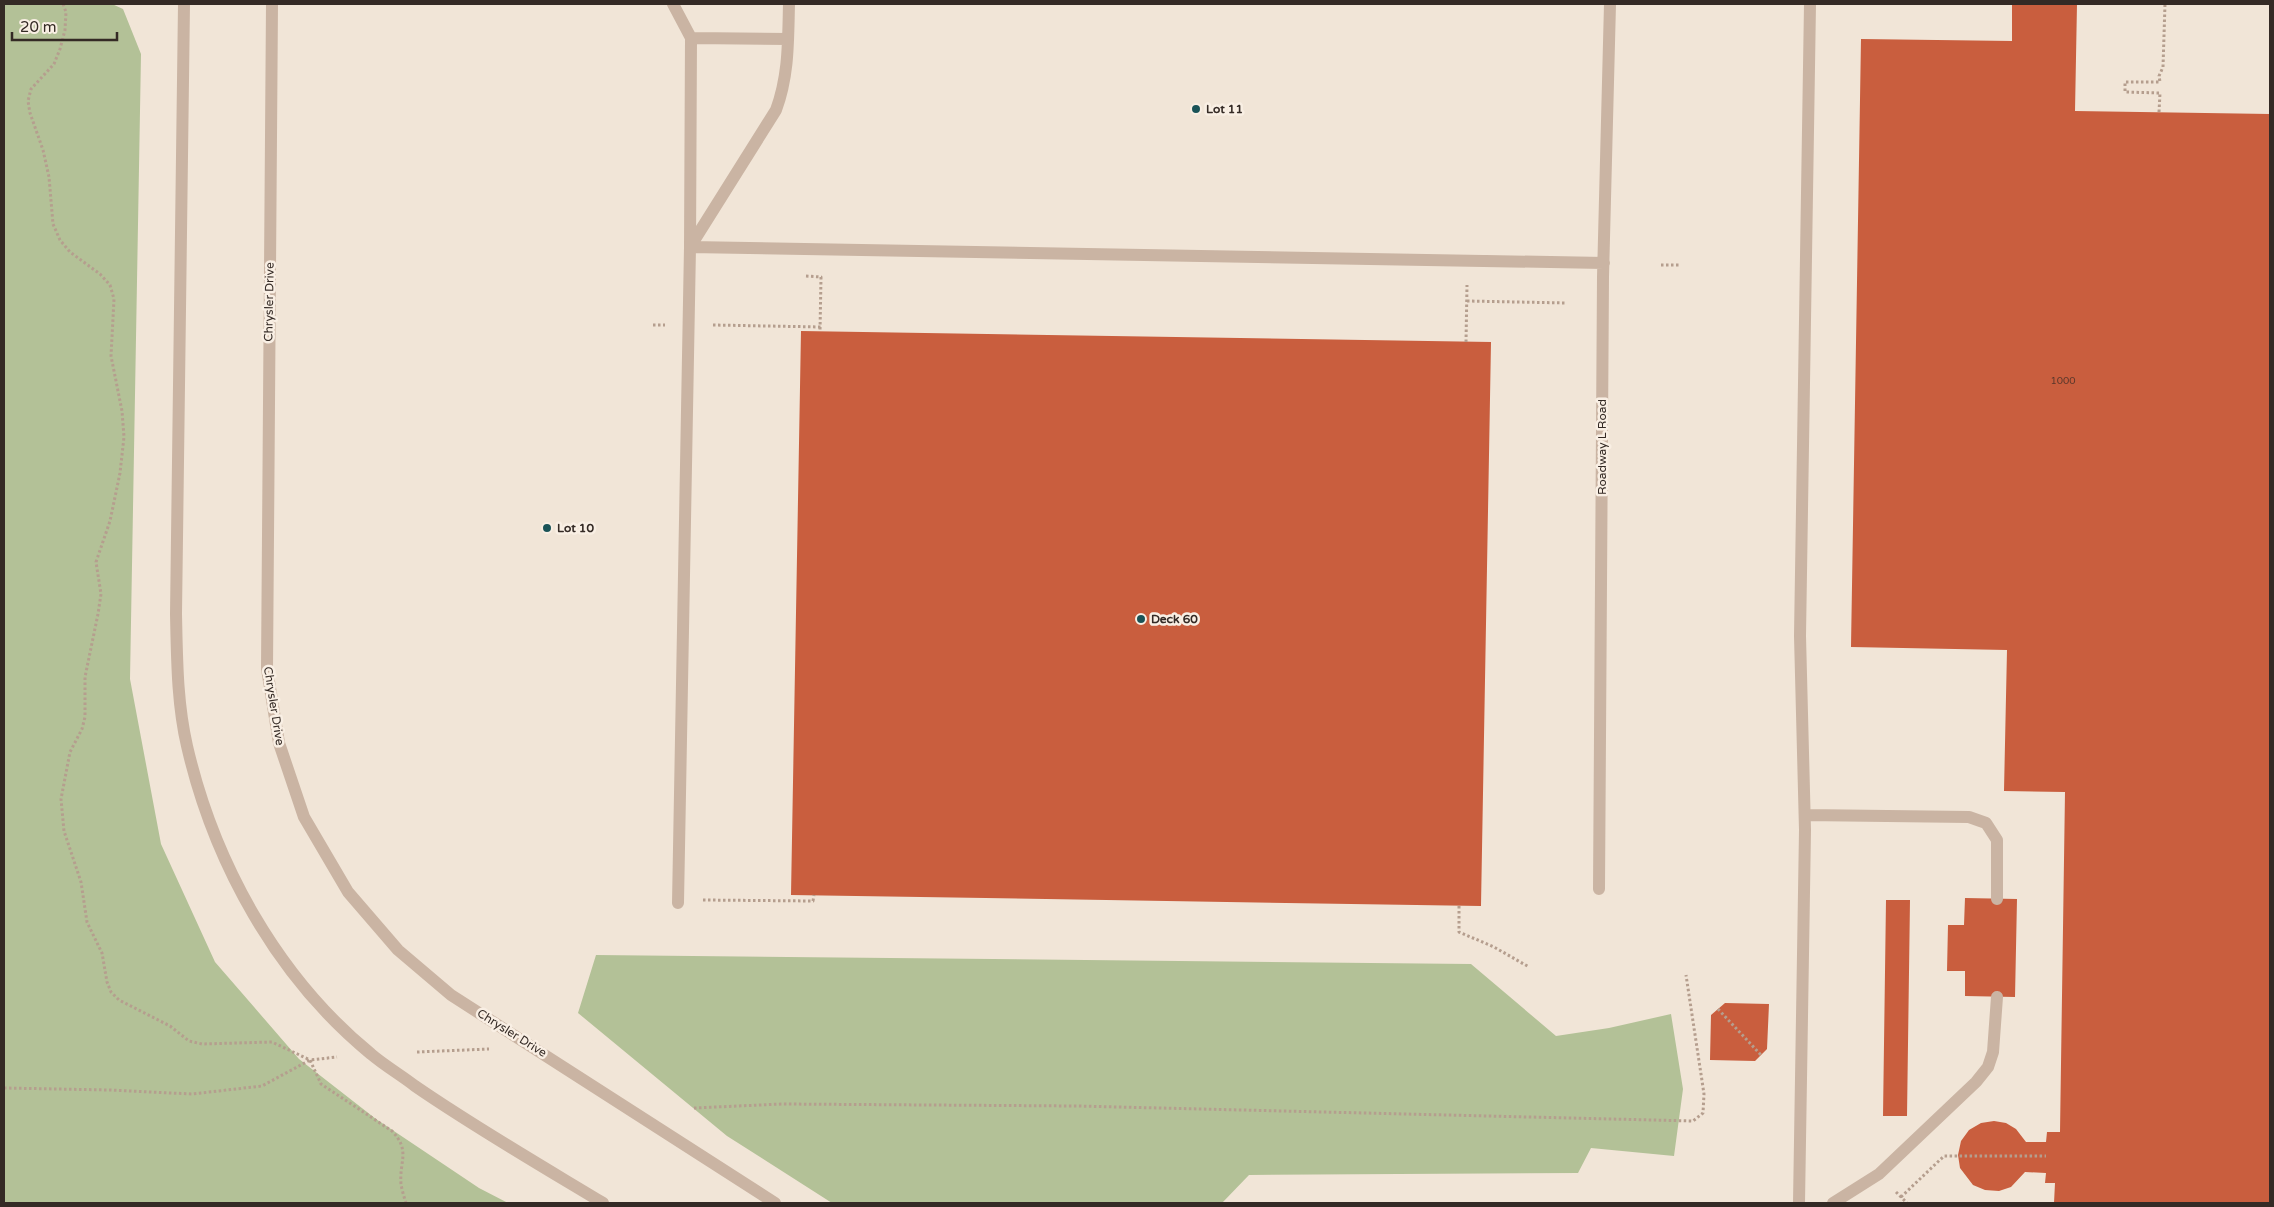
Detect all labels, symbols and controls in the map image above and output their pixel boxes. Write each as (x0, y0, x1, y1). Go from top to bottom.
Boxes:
scale bar (12, 10, 118, 42)
text: 20 m (20, 18, 57, 36)
place label: Lot 11 (1206, 102, 1243, 116)
marker: Lot 11 (1190, 103, 1202, 115)
street label: Chrysler Drive (261, 262, 277, 342)
house number: 1000 (2050, 375, 2076, 387)
street label: Roadway L Road (1595, 399, 1609, 495)
place label: Lot 10 (557, 521, 594, 535)
marker: Lot 10 (541, 522, 553, 534)
place label: Deck 60 (1151, 612, 1198, 626)
marker: Deck 60 (1135, 613, 1147, 625)
street label: Chrysler Drive (261, 666, 287, 747)
street label: Chrysler Drive (475, 1006, 550, 1060)

